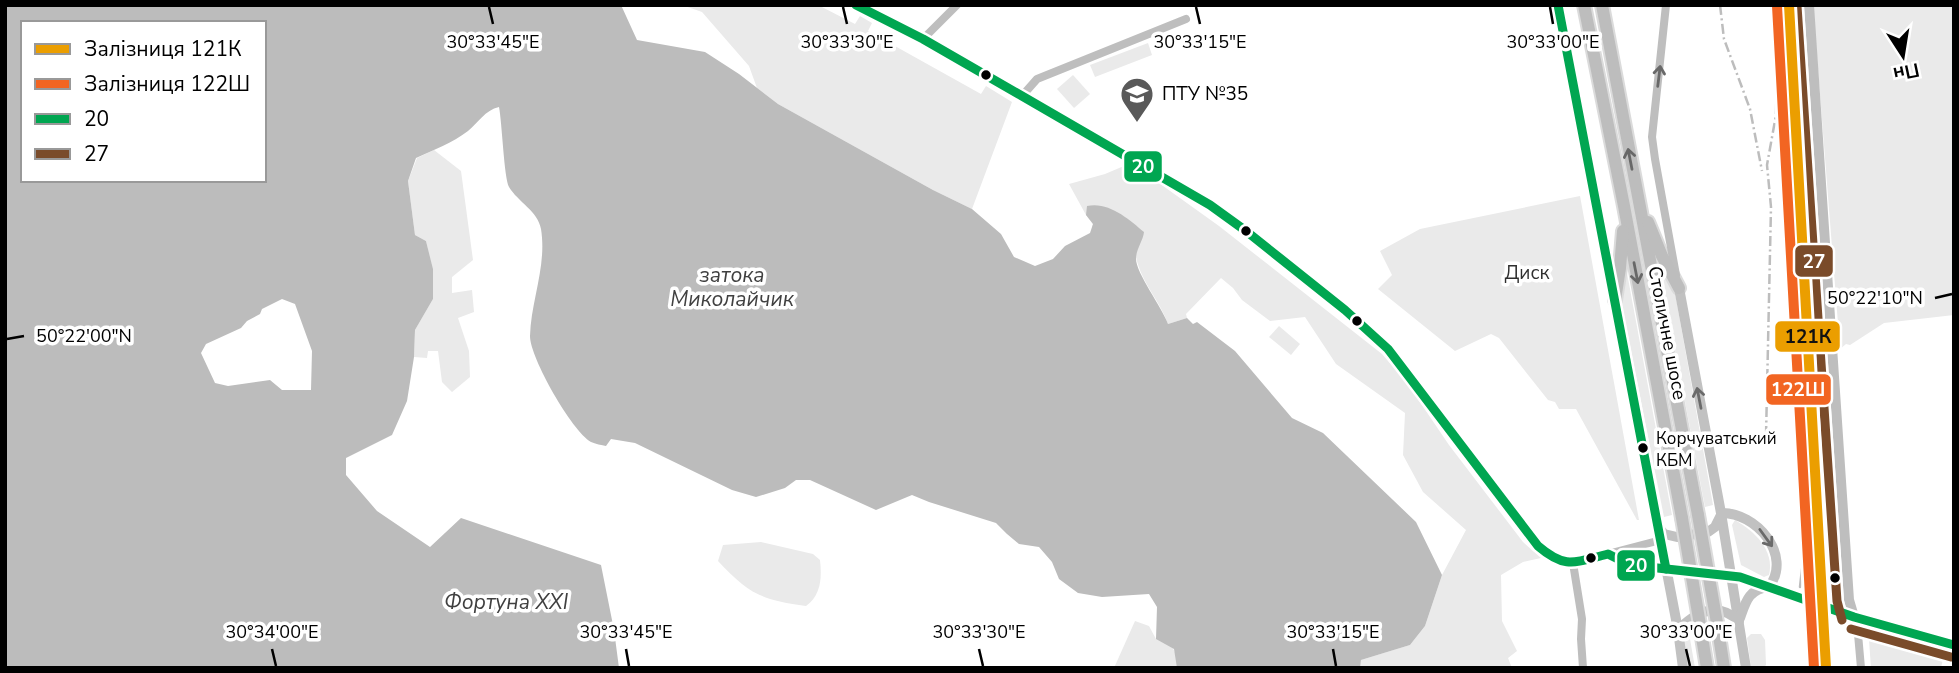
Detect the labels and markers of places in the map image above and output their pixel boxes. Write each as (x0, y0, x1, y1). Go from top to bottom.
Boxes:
unlabelled marker (979, 68, 993, 82)
school or university icon: ПТУ №35 (1118, 75, 1156, 124)
place label: ПТУ №35 (1162, 81, 1248, 107)
unlabelled marker (1239, 224, 1253, 238)
unlabelled marker (1350, 314, 1364, 328)
place label: Корчуватський КБМ (1656, 427, 1777, 472)
marker: Корчуватський КБМ (1636, 441, 1650, 455)
unlabelled marker (1584, 551, 1598, 565)
unlabelled marker (1828, 571, 1842, 585)

